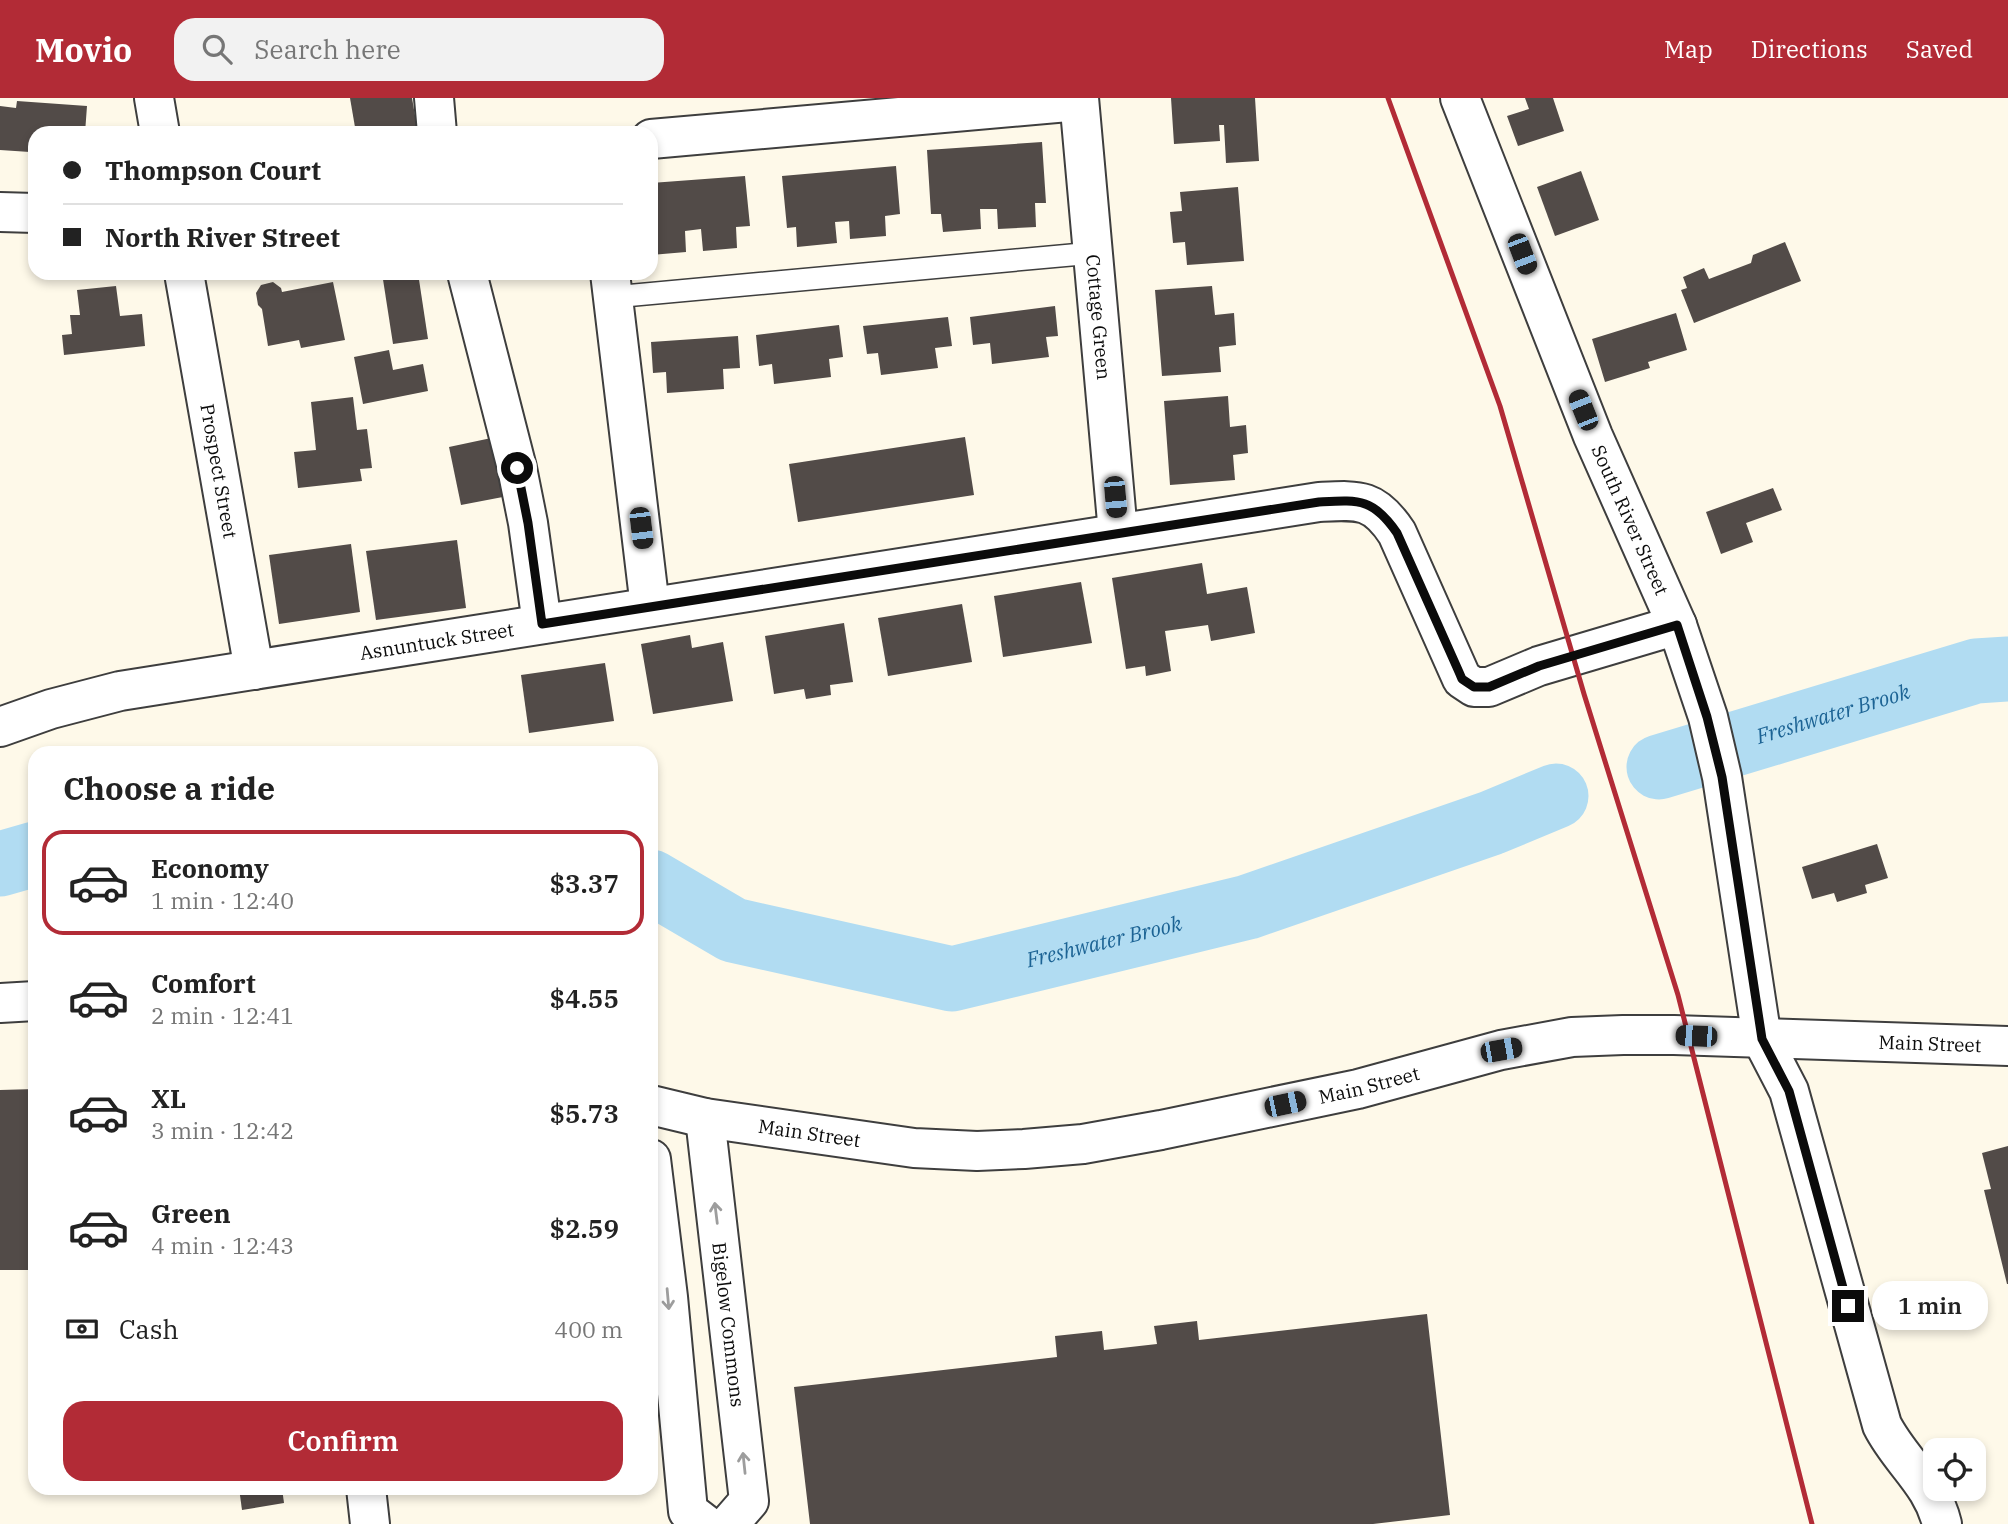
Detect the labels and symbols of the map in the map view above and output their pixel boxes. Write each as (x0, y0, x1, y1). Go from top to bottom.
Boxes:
car (1505, 231, 1540, 277)
street label: Cottage Green (1081, 253, 1116, 381)
car (1566, 387, 1601, 433)
street label: Prospect Street (195, 402, 243, 541)
street label: South River Street (1586, 441, 1674, 599)
route start (501, 452, 533, 484)
car (1103, 475, 1128, 519)
car (629, 506, 654, 550)
street label: Asnuntuck Street (358, 617, 516, 665)
water label: Freshwater Brook (1752, 677, 1914, 750)
water label: Freshwater Brook (1022, 908, 1185, 974)
car (1675, 1025, 1718, 1047)
street label: Main Street (1878, 1030, 1982, 1057)
car (1479, 1036, 1524, 1064)
street label: Main Street (1316, 1061, 1422, 1109)
car (1263, 1089, 1308, 1119)
street label: Main Street (757, 1114, 862, 1152)
one-way arrow (710, 1202, 723, 1225)
street label: Bigelow Commons (707, 1241, 750, 1408)
callout: 1 min (1872, 1282, 1988, 1330)
one-way arrow (661, 1288, 674, 1310)
route end (1832, 1290, 1864, 1322)
one-way arrow (738, 1452, 751, 1475)

